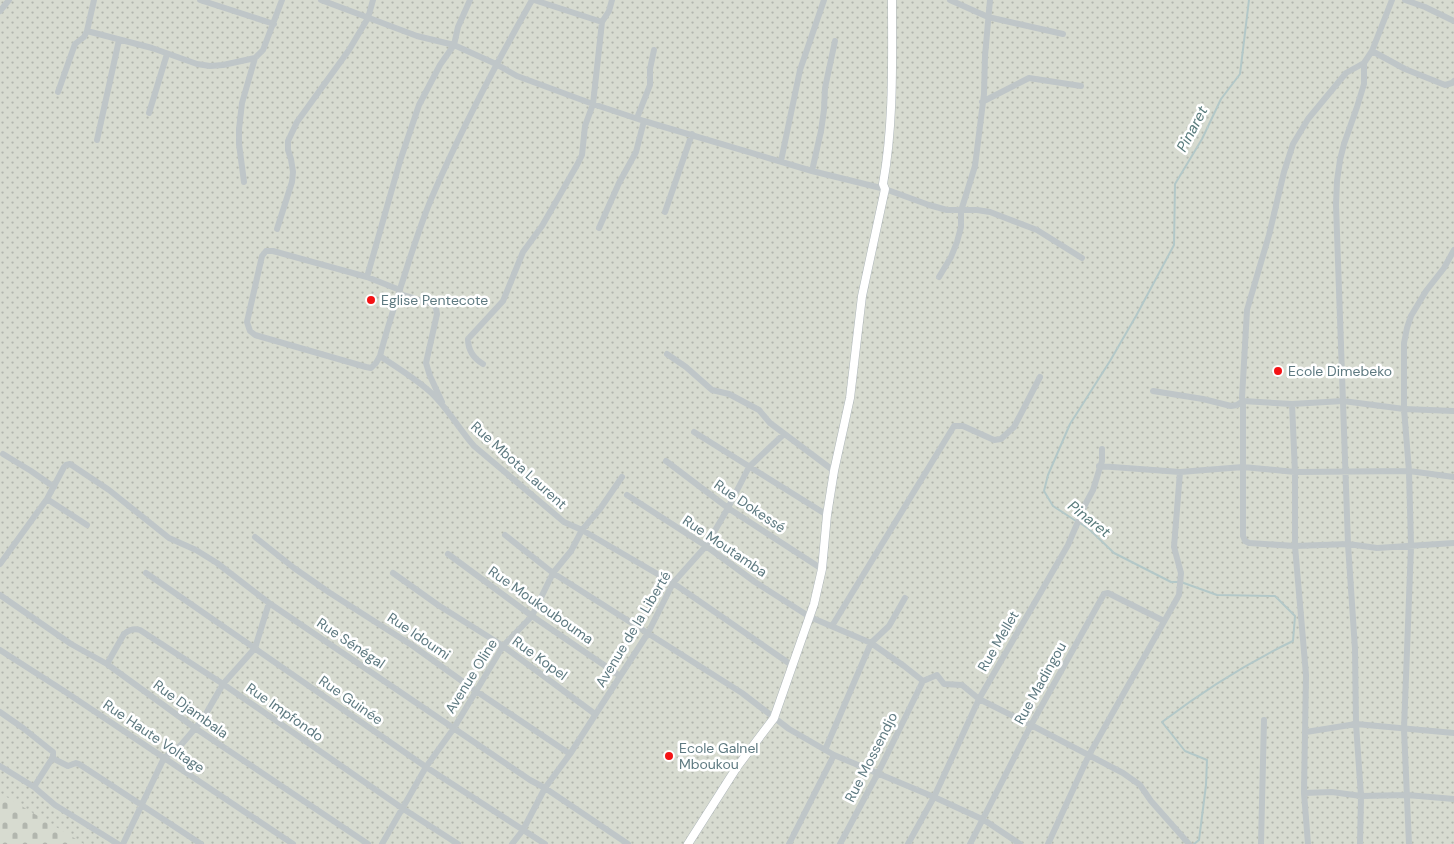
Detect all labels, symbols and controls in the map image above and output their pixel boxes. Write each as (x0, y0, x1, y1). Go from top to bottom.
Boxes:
water label: Pinaret (1172, 103, 1212, 155)
place label: Eglise Pentecote (381, 291, 488, 309)
marker: Eglise Pentecote (365, 294, 377, 306)
place label: Ecole Dimebeko (1288, 362, 1392, 380)
marker: Ecole Dimebeko (1272, 365, 1284, 377)
street label: Rue Mbota Laurent (467, 417, 571, 513)
street label: Rue Dokessé (711, 475, 789, 537)
water label: Pinaret (1064, 496, 1115, 542)
street label: Rue Moutamba (679, 511, 771, 581)
street label: Rue Moukoubouma (485, 562, 597, 648)
street label: Avenue de la Liberté (591, 568, 675, 690)
street label: Rue Mellet (973, 607, 1023, 675)
street label: Rue Idoumi (384, 608, 454, 664)
street label: Rue Sénégal (313, 614, 389, 672)
street label: Rue Kopel (509, 632, 571, 684)
street label: Avenue Oline (441, 635, 501, 717)
street label: Rue Madingou (1010, 639, 1070, 727)
street label: Rue Guinée (316, 671, 386, 729)
street label: Rue Djambala (150, 676, 232, 742)
street label: Rue Impfondo (243, 679, 327, 745)
street label: Rue Haute Voltage (100, 695, 208, 777)
street label: Rue Mossendjo (841, 709, 901, 805)
place label: Ecole Galnel Mboukou (679, 739, 758, 773)
marker: Ecole Galnel Mboukou (663, 750, 675, 762)

